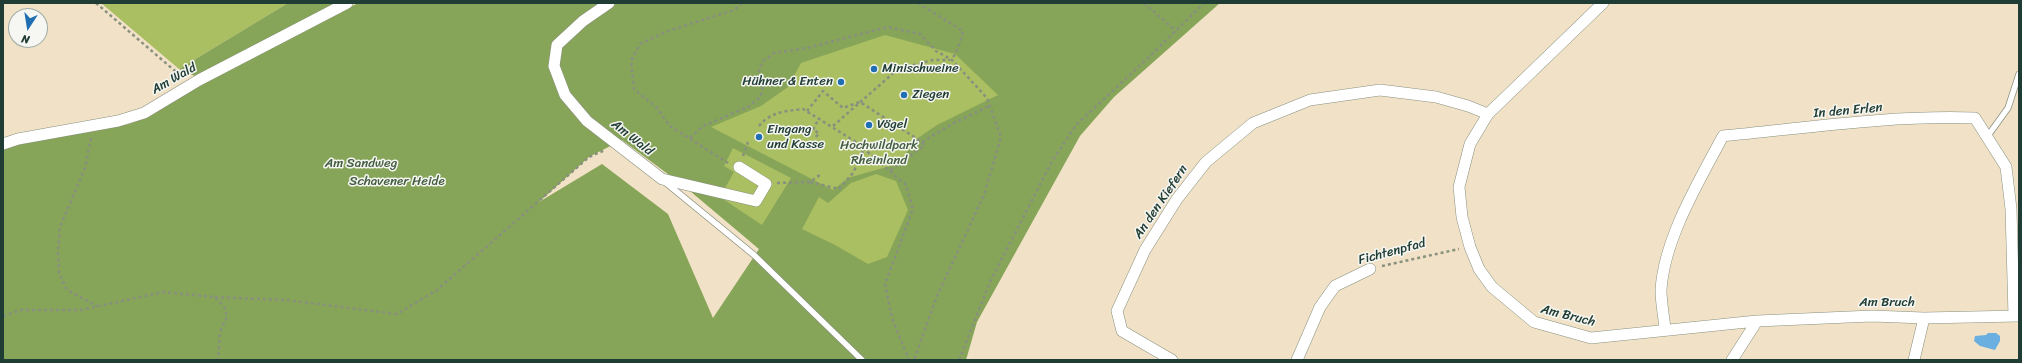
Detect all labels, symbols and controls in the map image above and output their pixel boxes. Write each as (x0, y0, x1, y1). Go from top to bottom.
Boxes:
north arrow (8, 8, 48, 48)
text: N (20, 29, 31, 49)
street label: Am Wald (149, 60, 199, 98)
place label: Minischweine (882, 61, 959, 77)
marker: Minischweine (869, 64, 879, 74)
place label: Hühner & Enten (742, 74, 833, 90)
marker: Hühner & Enten (836, 77, 846, 87)
place label: Ziegen (912, 87, 949, 103)
marker: Ziegen (899, 90, 909, 100)
street label: In den Erlen (1813, 100, 1883, 122)
street label: Am Wald (608, 117, 656, 159)
place label: Vögel (877, 117, 907, 133)
marker: Vögel (864, 120, 874, 130)
place label: Eingang und Kasse (767, 122, 824, 153)
marker: Eingang und Kasse (754, 132, 764, 142)
park label: Hochwildpark Rheinland (840, 138, 918, 169)
park label: Am Sandweg (325, 156, 397, 172)
street label: An den Kiefern (1131, 162, 1191, 242)
park label: Schavener Heide (349, 174, 445, 190)
street label: Fichtenpfad (1357, 236, 1427, 268)
street label: Am Bruch (1859, 295, 1915, 311)
street label: Am Bruch (1539, 302, 1597, 330)

